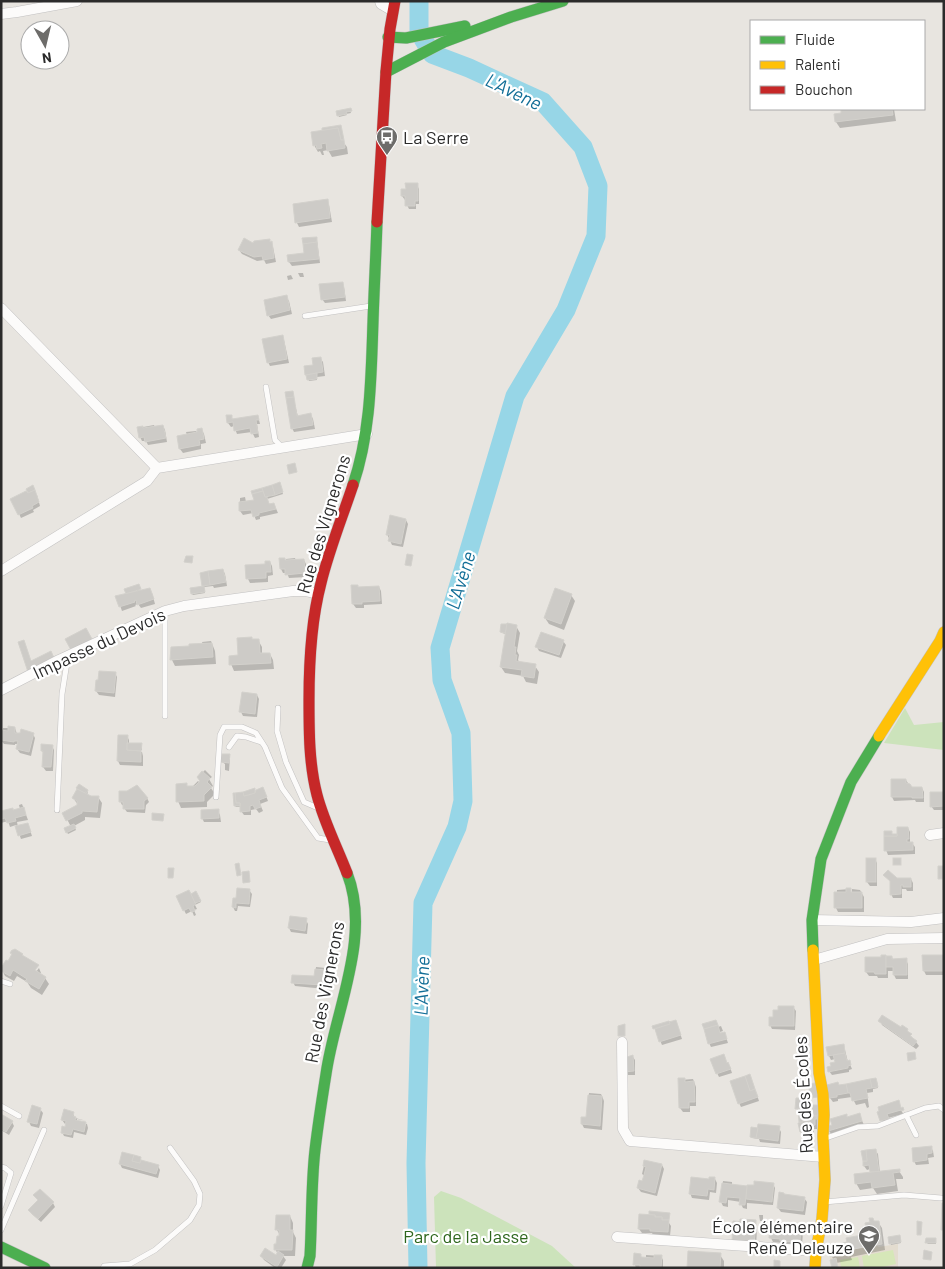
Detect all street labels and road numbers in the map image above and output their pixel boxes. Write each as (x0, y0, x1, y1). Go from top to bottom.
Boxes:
street label: Rue des Vignerons (291, 452, 355, 596)
street label: Impasse du Devois (29, 603, 169, 683)
street label: Rue des Vignerons (299, 919, 349, 1065)
street label: Rue des Écoles (789, 1036, 817, 1154)

